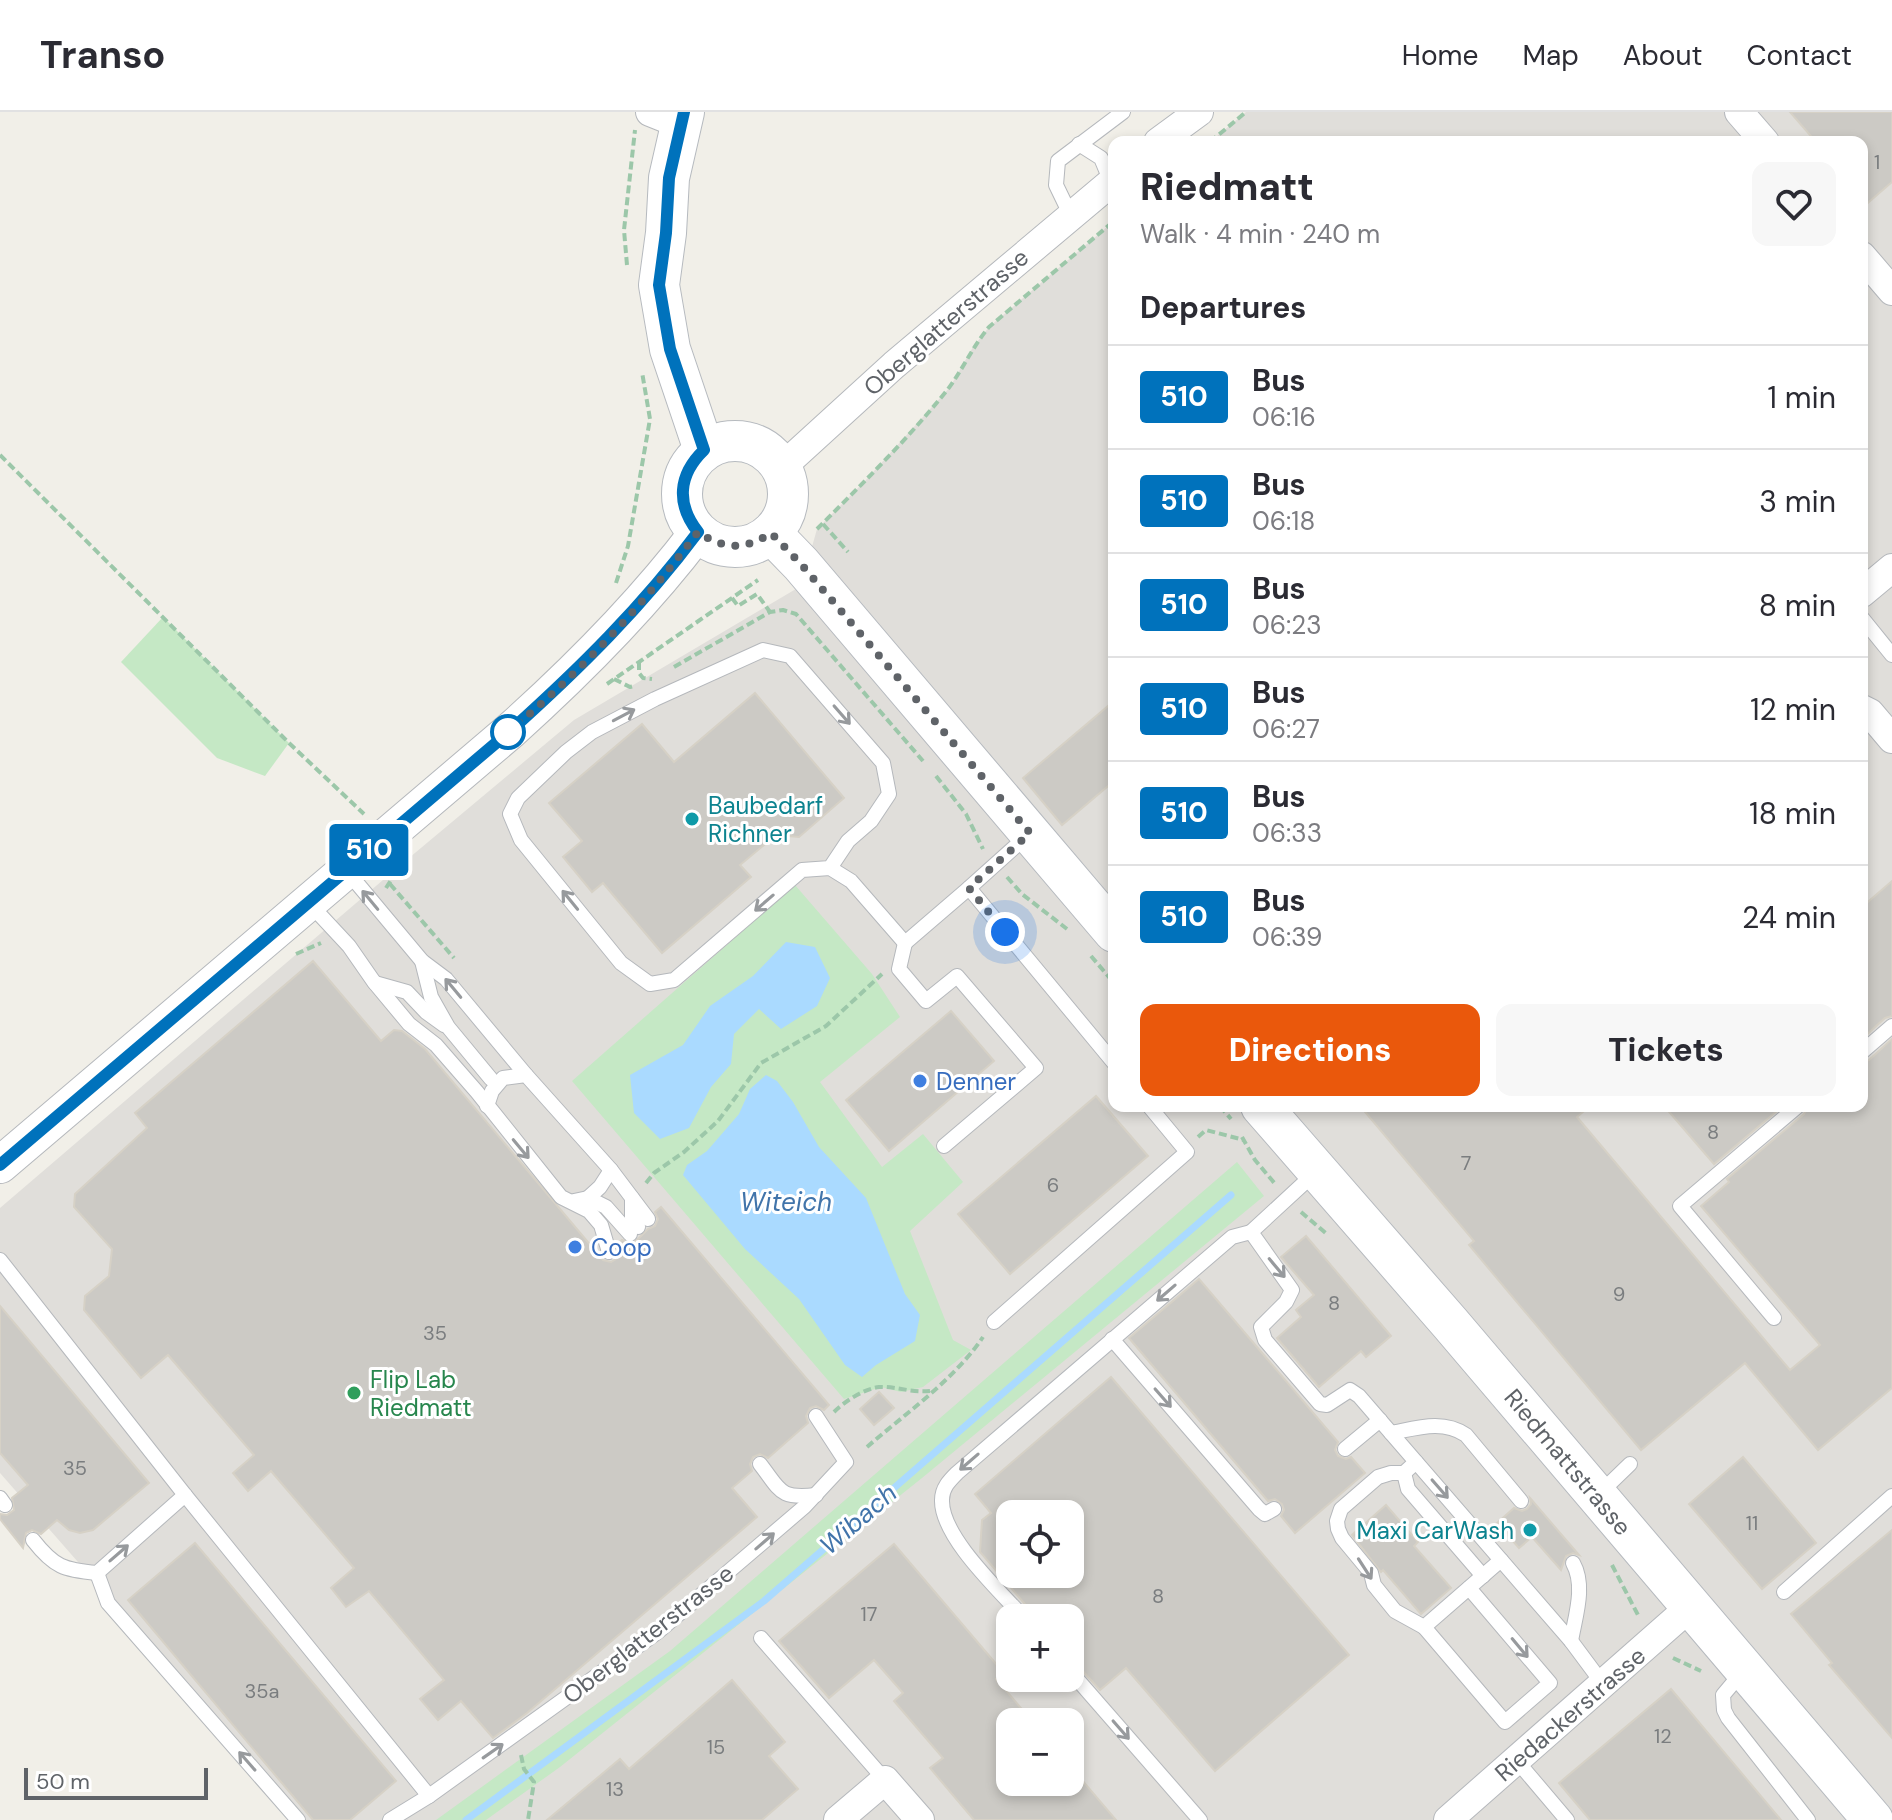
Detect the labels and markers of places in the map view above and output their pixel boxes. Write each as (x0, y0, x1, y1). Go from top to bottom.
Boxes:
unlabelled marker (491, 715, 525, 749)
place label: Baubedarf Richner (708, 790, 823, 849)
marker: Baubedarf Richner (683, 810, 701, 828)
place label: Denner (936, 1066, 1016, 1097)
marker: Denner (911, 1072, 929, 1090)
place label: Coop (591, 1232, 652, 1263)
marker: Coop (566, 1238, 584, 1256)
place label: Flip Lab Riedmatt (370, 1364, 472, 1423)
marker: Flip Lab Riedmatt (345, 1384, 363, 1402)
place label: Maxi CarWash (1357, 1515, 1514, 1546)
marker: Maxi CarWash (1521, 1521, 1539, 1539)

